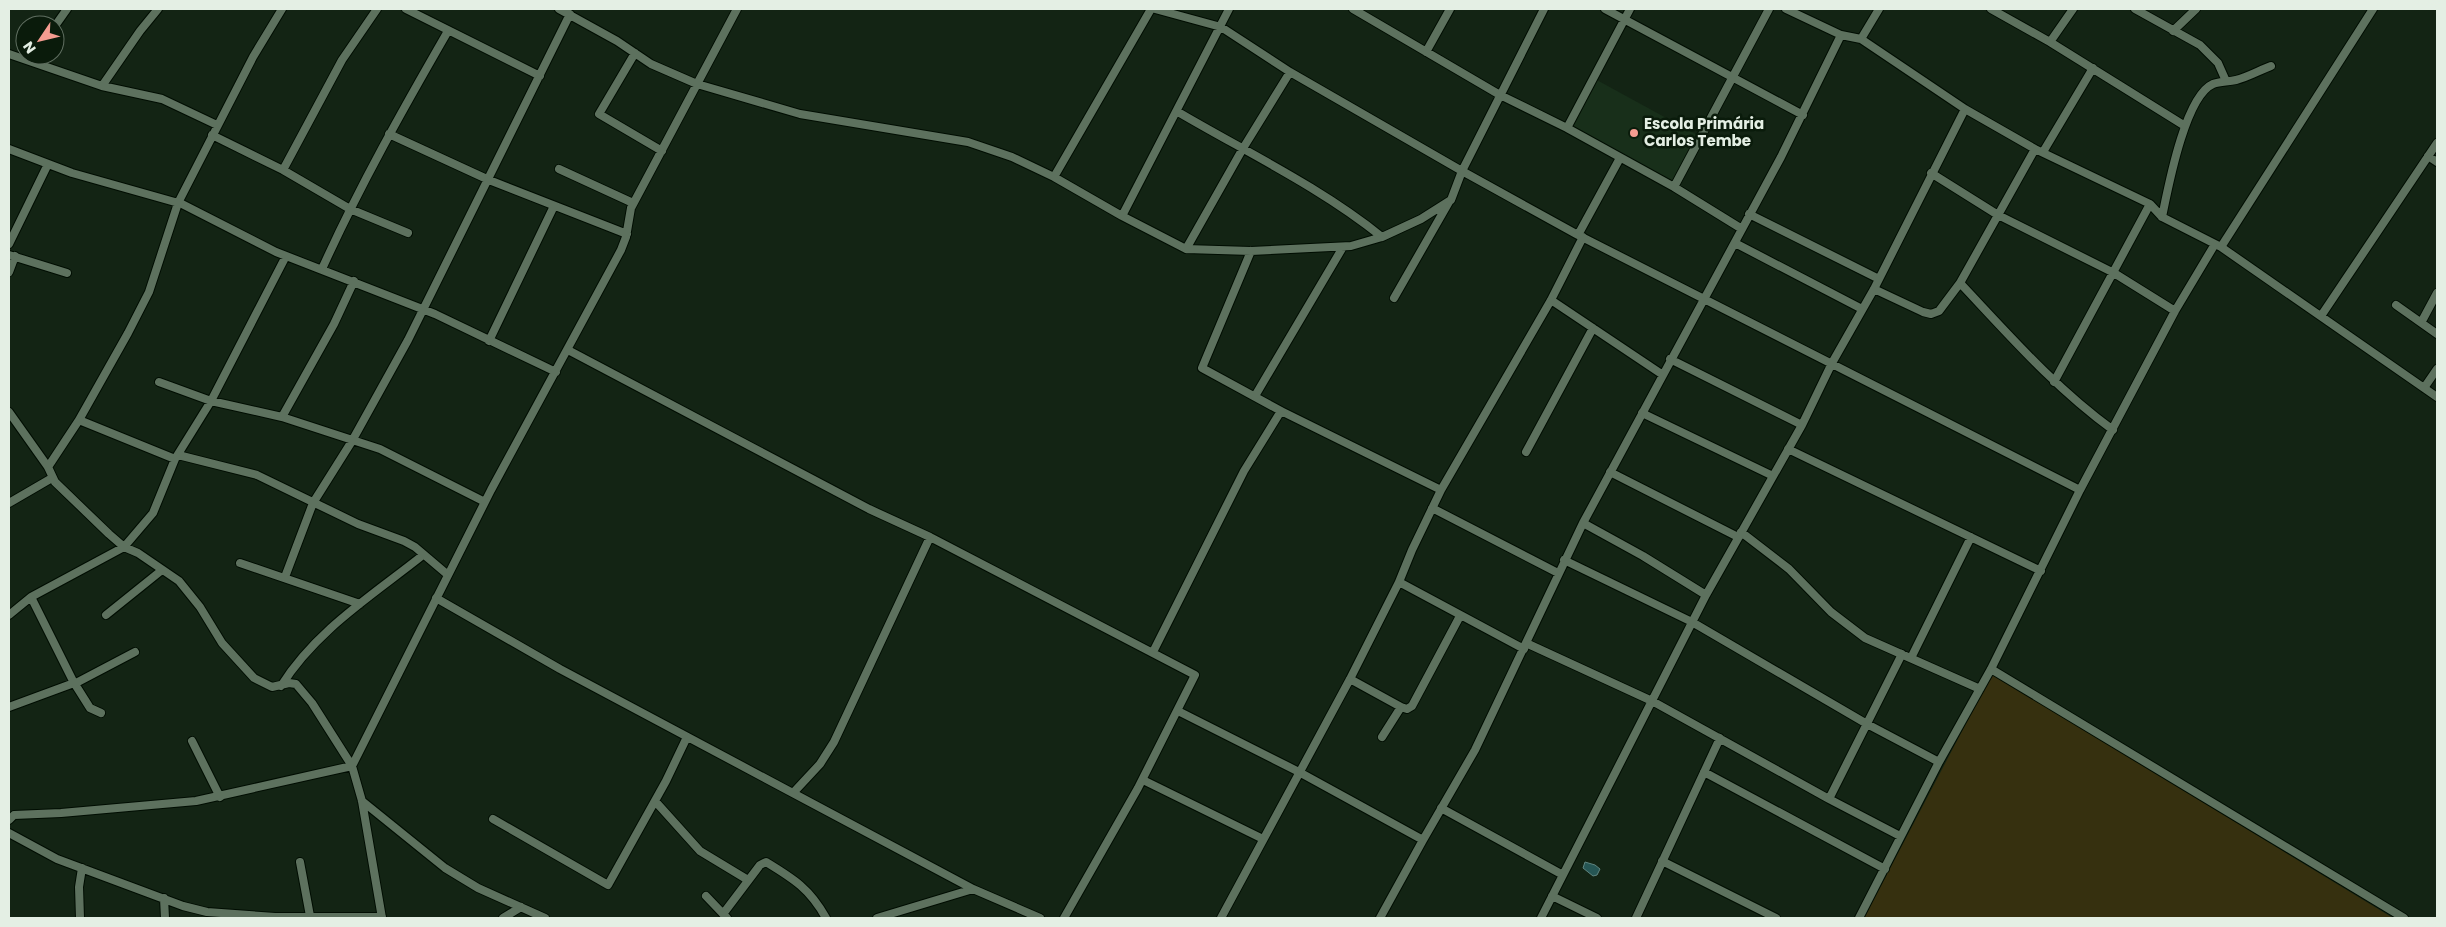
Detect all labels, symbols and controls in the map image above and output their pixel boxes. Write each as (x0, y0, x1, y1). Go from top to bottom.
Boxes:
north arrow (15, 15, 65, 65)
text: N (18, 37, 41, 58)
place label: Escola Primária Carlos Tembe (1644, 113, 1764, 151)
marker: Escola Primária Carlos Tembe (1628, 127, 1640, 139)

